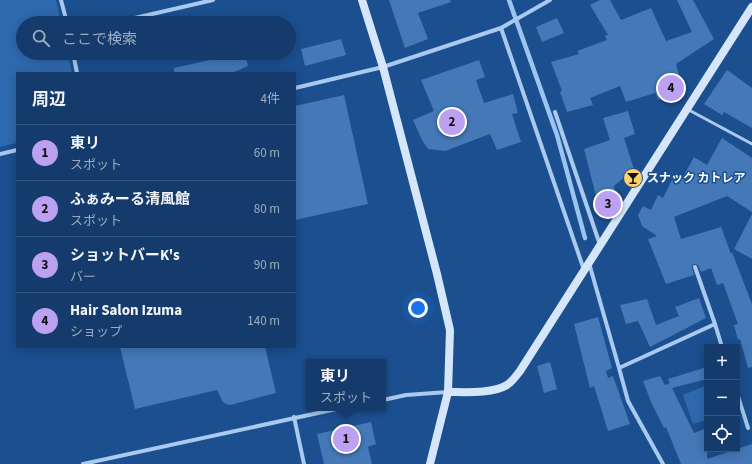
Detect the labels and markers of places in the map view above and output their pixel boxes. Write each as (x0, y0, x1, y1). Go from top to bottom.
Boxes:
pin: 4 (658, 73, 684, 103)
pin: 2 (439, 107, 465, 137)
bar icon: スナック カトレア (622, 167, 644, 189)
place label: スナック カトレア (647, 170, 745, 187)
pin: 3 (595, 189, 621, 219)
pin: 1 (333, 424, 359, 454)

